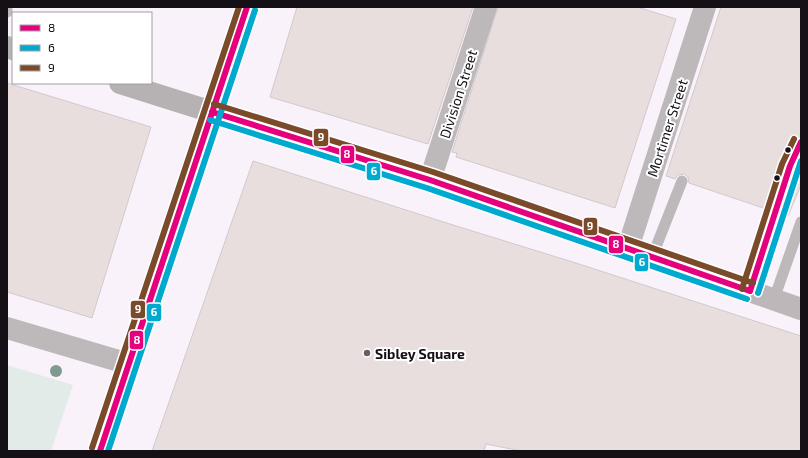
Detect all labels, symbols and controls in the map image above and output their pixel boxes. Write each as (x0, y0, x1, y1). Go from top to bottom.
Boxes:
legend (12, 12, 152, 84)
text: 8 (48, 20, 55, 34)
text: 6 (48, 40, 55, 54)
street label: Division Street (436, 47, 480, 141)
text: 9 (48, 60, 55, 74)
street label: Mortimer Street (643, 77, 691, 179)
line badge: 9 (313, 128, 329, 147)
text: 9 (318, 130, 324, 143)
line badge: 8 (340, 145, 355, 164)
unlabelled marker (783, 145, 793, 155)
text: 8 (344, 147, 351, 160)
line badge: 6 (366, 162, 381, 181)
text: 6 (371, 164, 378, 177)
unlabelled marker (772, 173, 782, 183)
line badge: 9 (583, 217, 598, 236)
text: 9 (587, 219, 593, 232)
line badge: 8 (608, 235, 624, 254)
text: 8 (613, 237, 620, 250)
line badge: 6 (634, 253, 649, 272)
text: 6 (639, 255, 646, 268)
line badge: 9 (130, 300, 146, 319)
text: 9 (135, 302, 141, 315)
line badge: 6 (146, 303, 162, 322)
text: 6 (151, 305, 158, 318)
line badge: 8 (129, 330, 144, 350)
text: 8 (134, 333, 141, 346)
place label: Sibley Square (375, 345, 465, 362)
marker: Sibley Square (362, 348, 372, 358)

